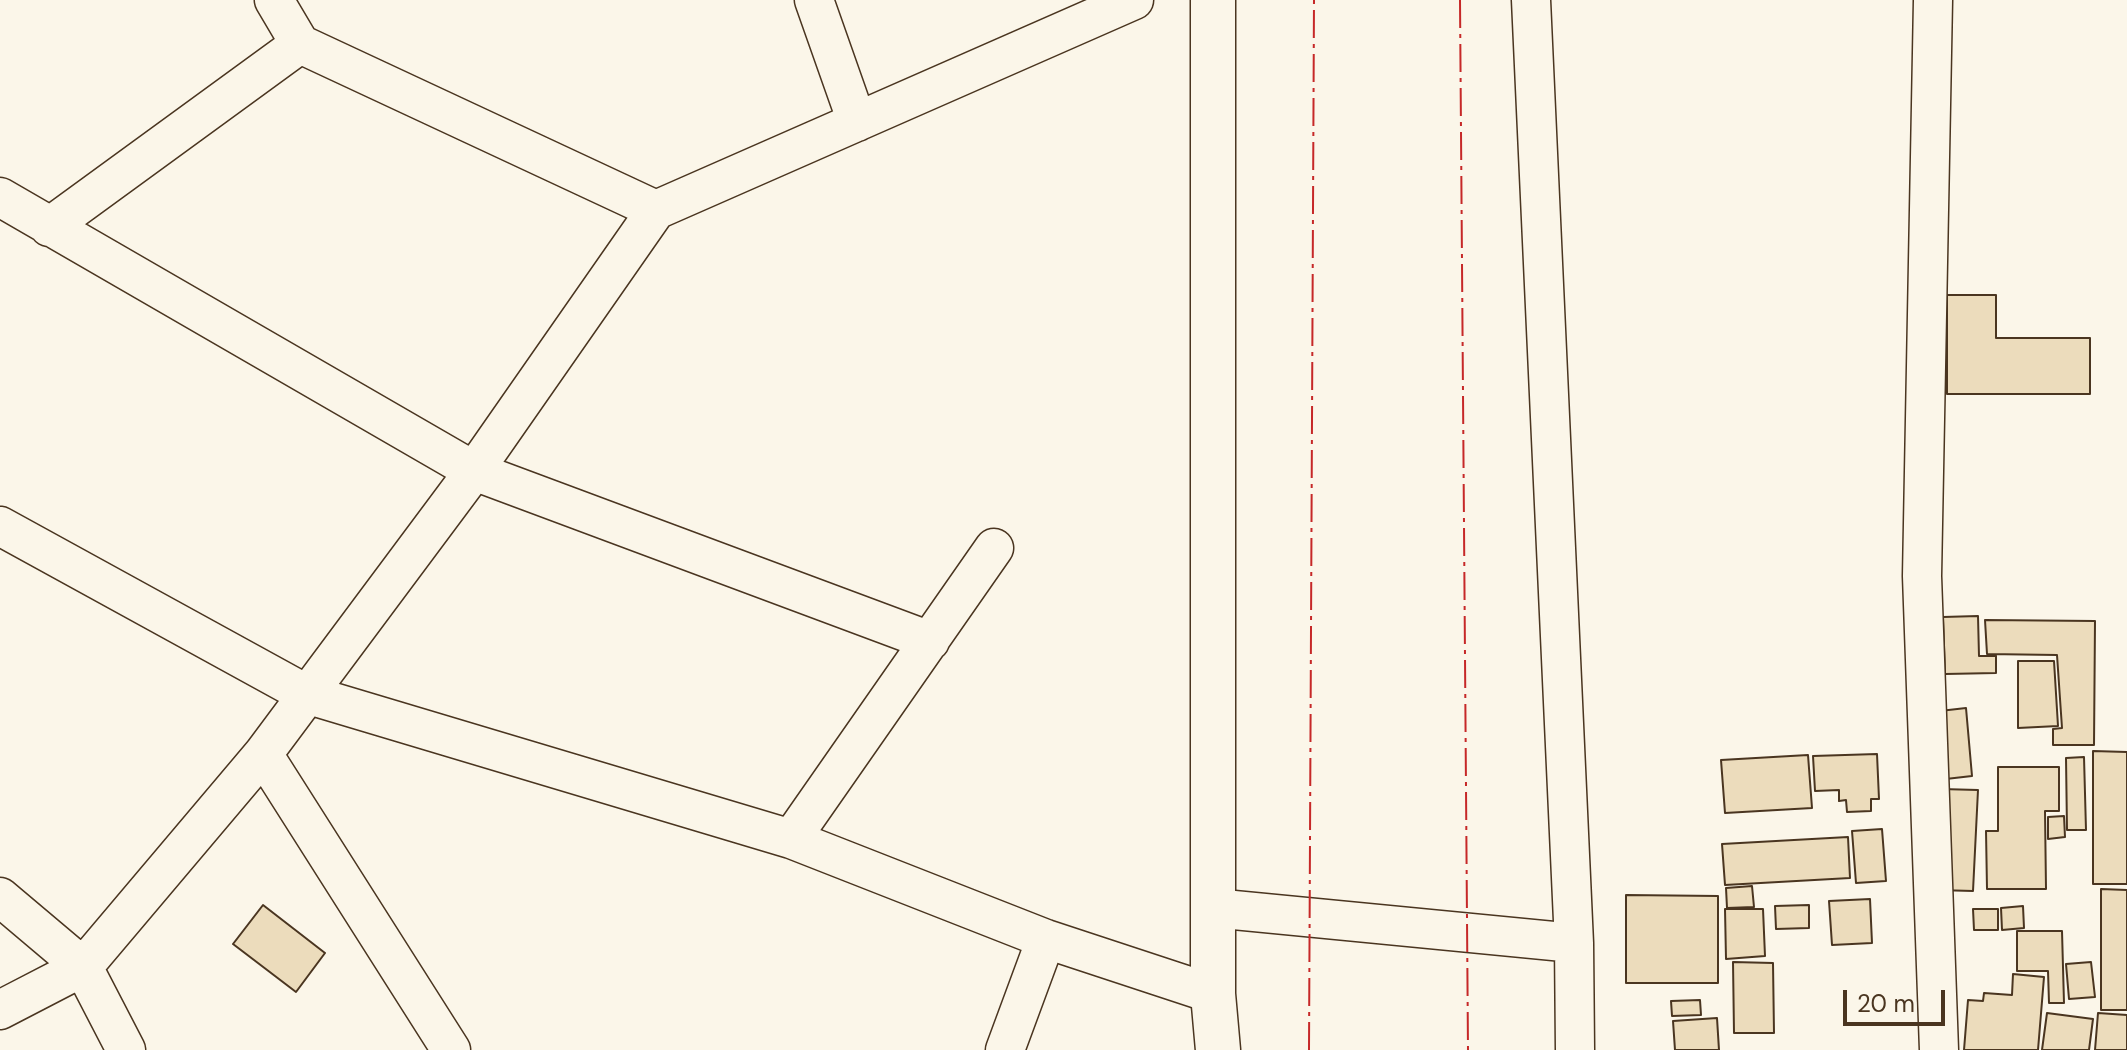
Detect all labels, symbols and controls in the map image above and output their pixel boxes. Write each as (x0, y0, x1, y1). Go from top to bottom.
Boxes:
scale bar (1847, 974, 1949, 1024)
text: 20 m (1857, 988, 1915, 1019)

